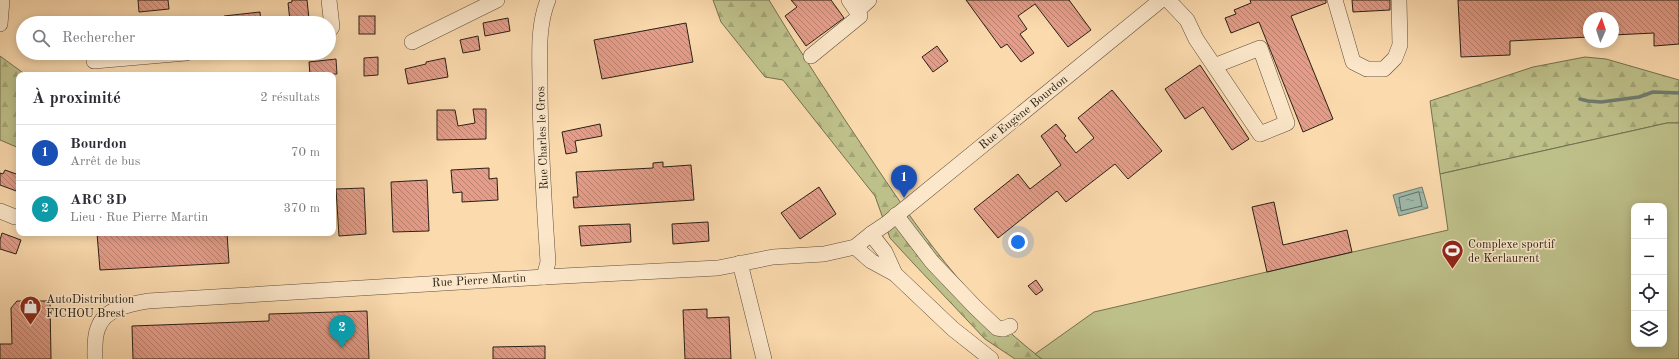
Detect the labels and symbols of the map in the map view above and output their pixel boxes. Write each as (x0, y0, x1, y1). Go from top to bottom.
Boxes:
north arrow (1583, 12, 1619, 48)
street label: Rue Eugène Bourdon (977, 73, 1071, 152)
street label: Rue Charles le Gros (535, 86, 551, 190)
pin: 1 (891, 165, 917, 198)
your location (1008, 232, 1028, 252)
sports icon: Complexe sportif de Kerlaurent (1440, 238, 1466, 271)
place label: Complexe sportif de Kerlaurent (1468, 239, 1556, 265)
street label: Rue Pierre Martin (432, 273, 527, 289)
shop icon: AutoDistribution FICHOU Brest (18, 293, 44, 326)
place label: AutoDistribution FICHOU Brest (46, 294, 135, 320)
pin: 2 (329, 315, 355, 348)

